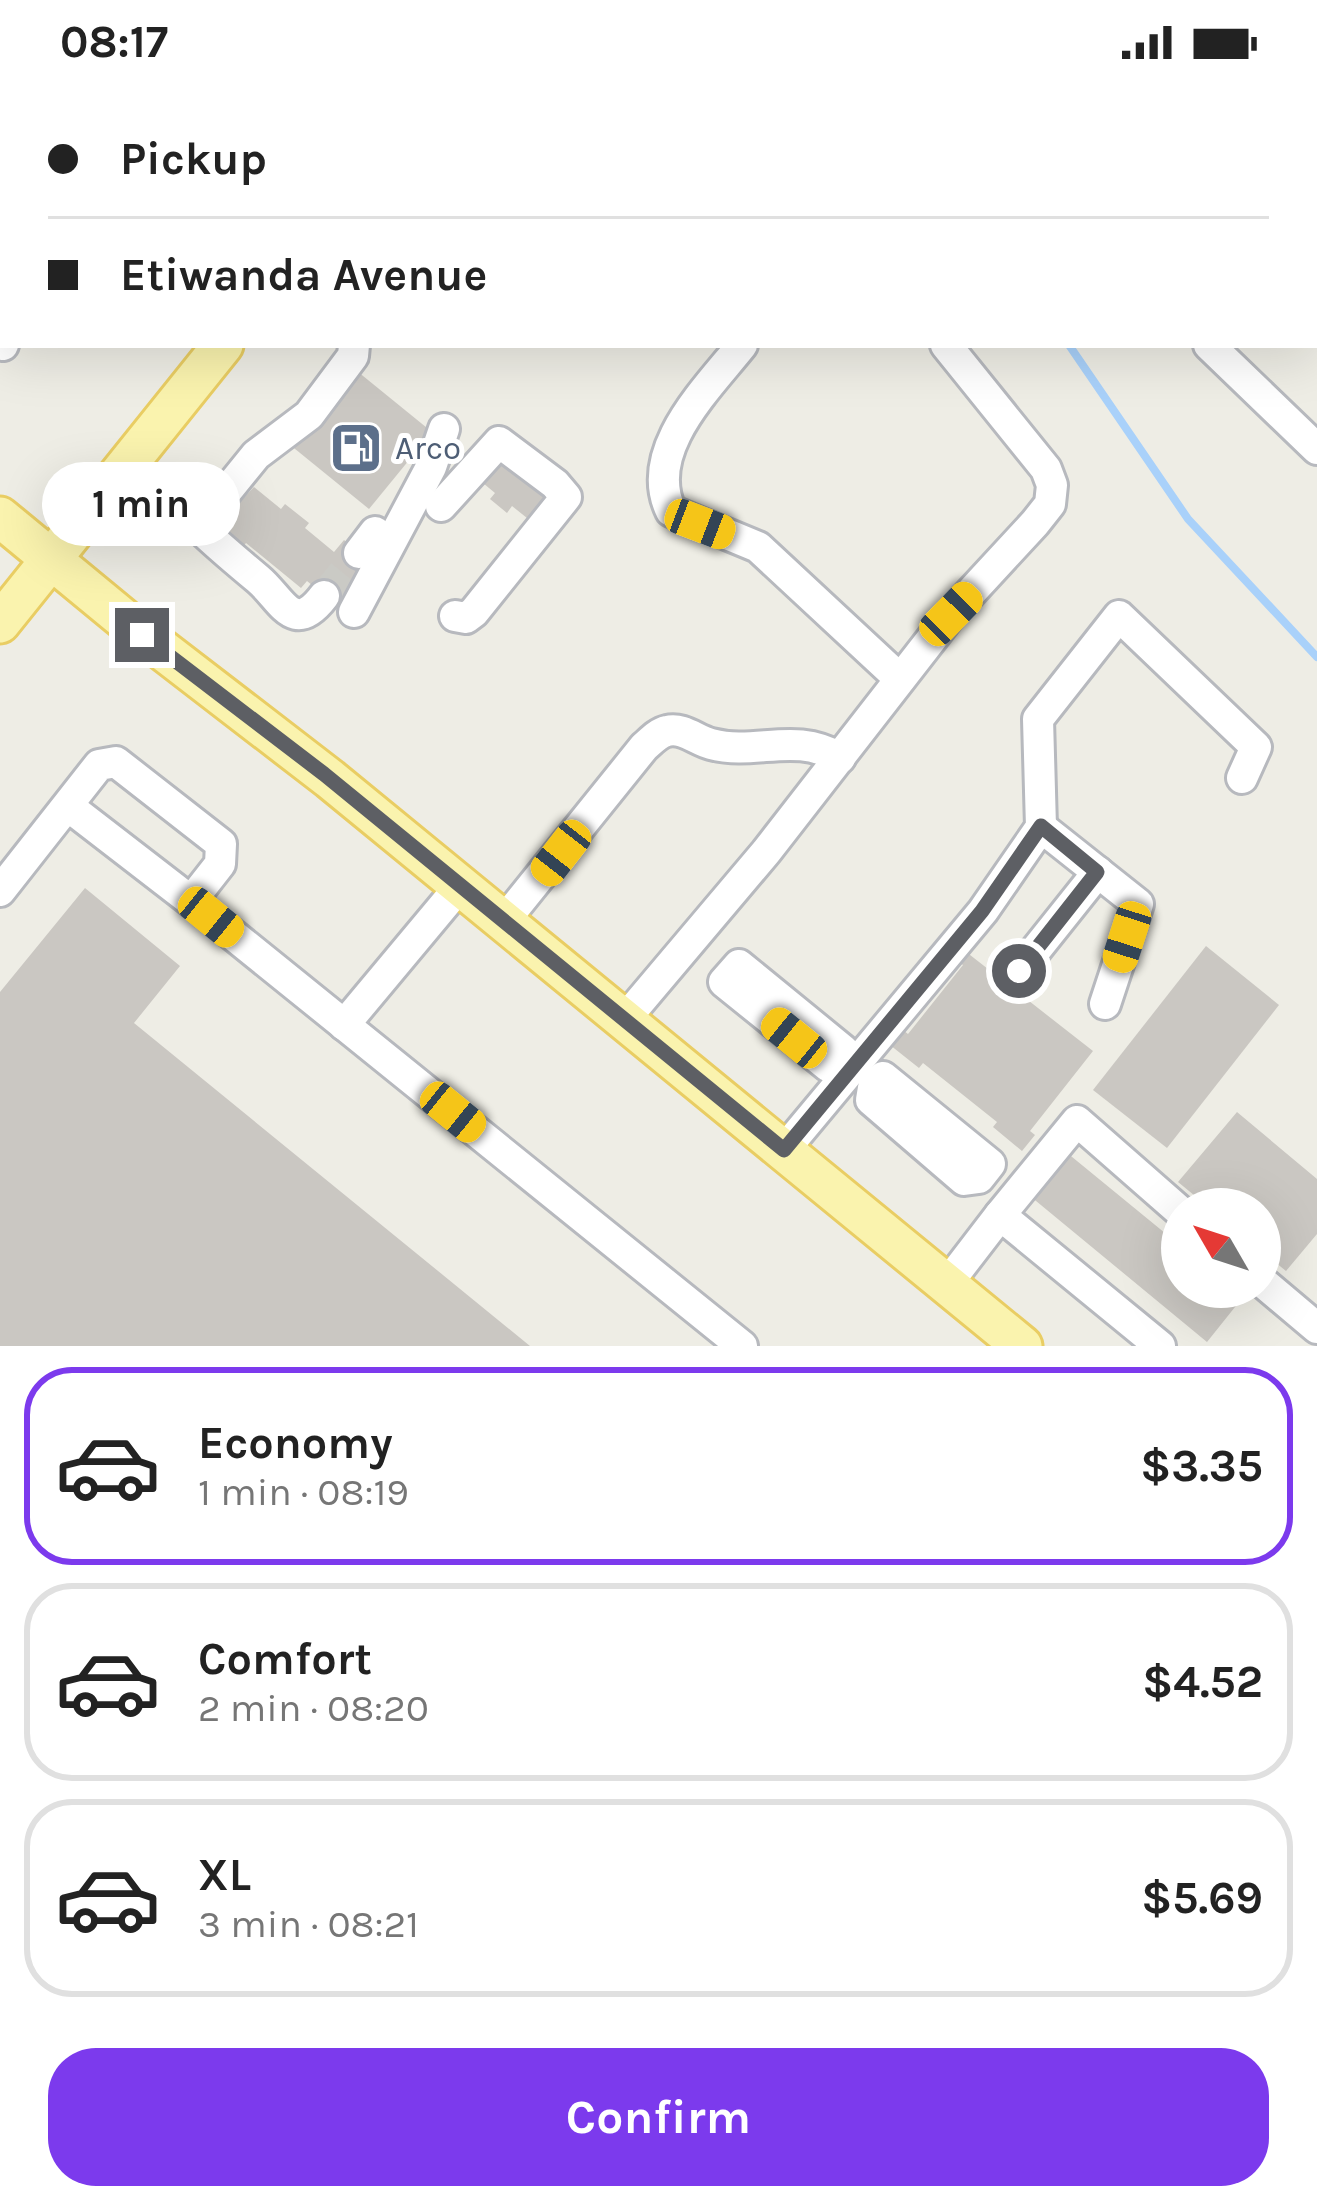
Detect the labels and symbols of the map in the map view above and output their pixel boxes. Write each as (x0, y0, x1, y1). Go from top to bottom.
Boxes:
fuel station icon: Arco (328, 420, 384, 476)
place label: Arco (395, 429, 461, 467)
callout: 1 min (43, 461, 241, 545)
car (660, 494, 740, 554)
car (913, 576, 989, 652)
route end (115, 608, 169, 662)
car (525, 814, 597, 892)
car (172, 880, 250, 954)
car (1099, 897, 1155, 977)
route start (992, 944, 1046, 998)
car (755, 1001, 833, 1075)
car (414, 1075, 492, 1149)
north arrow (1161, 1188, 1281, 1308)

